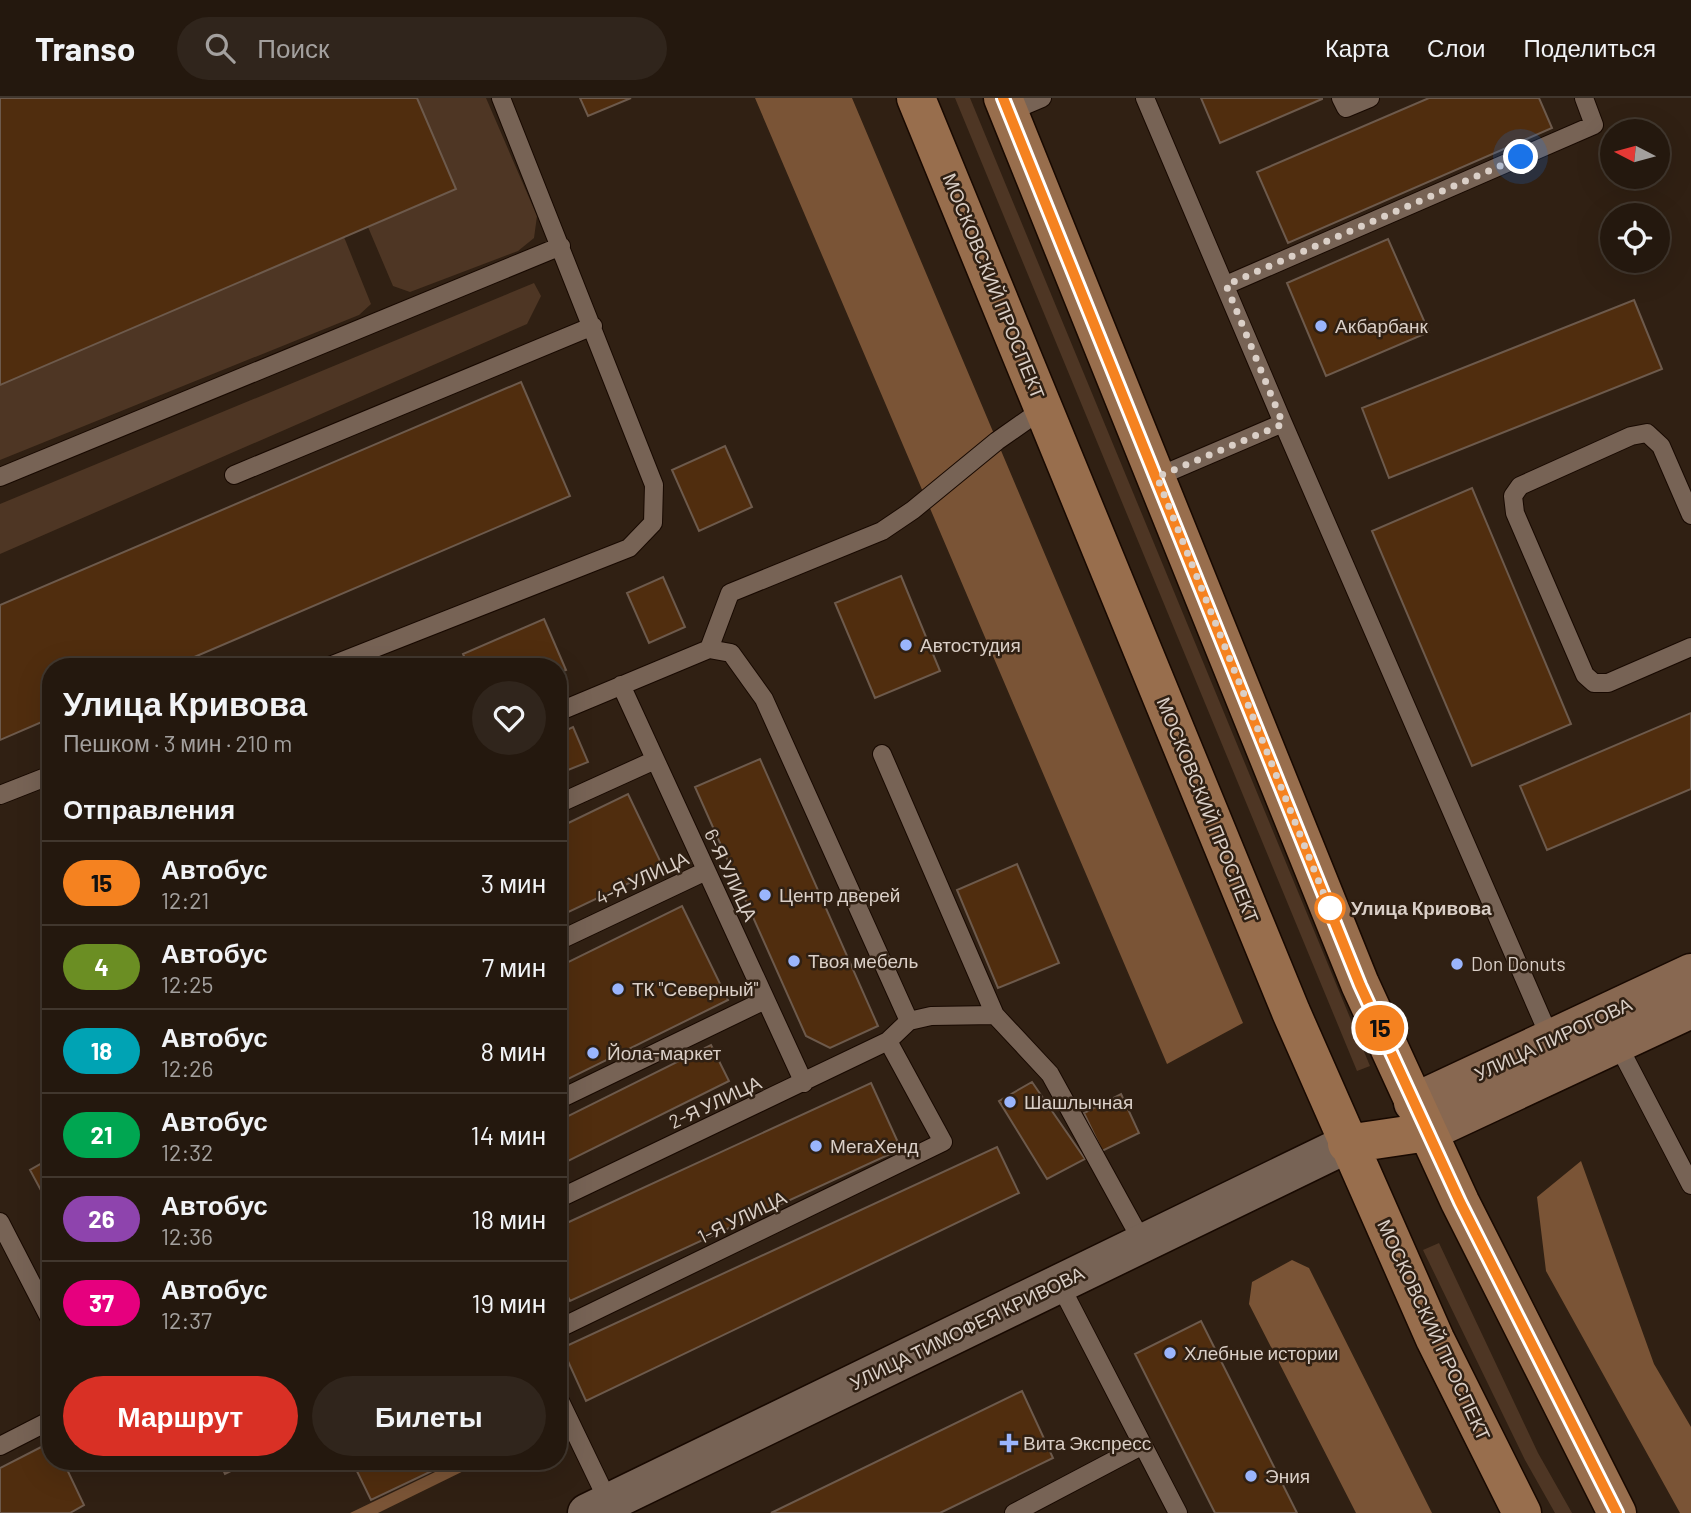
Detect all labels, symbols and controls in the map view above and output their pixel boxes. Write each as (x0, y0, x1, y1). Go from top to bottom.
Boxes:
search box (177, 17, 667, 80)
text: Transo (35, 28, 135, 68)
icon: search (201, 29, 239, 67)
text: Поиск (257, 32, 329, 63)
text: Карта (1325, 33, 1389, 62)
text: Слои (1427, 33, 1485, 62)
text: Поделиться (1523, 33, 1656, 62)
north arrow (1600, 119, 1670, 189)
map controls (1600, 119, 1670, 273)
your location (1503, 139, 1538, 174)
street label: МОСКОВСКИЙ ПРОСПЕКТ (939, 170, 1050, 402)
button: locate (1600, 203, 1670, 273)
place label: Акбарбанк (1335, 314, 1428, 337)
marker: Акбарбанк (1313, 318, 1329, 334)
place label: Автостудия (920, 633, 1021, 656)
marker: Автостудия (898, 637, 914, 653)
button: heart (472, 681, 546, 755)
text: Улица Кривова (63, 683, 307, 723)
street label: МОСКОВСКИЙ ПРОСПЕКТ (1153, 694, 1264, 926)
text: Пешком · 3 мин · 210 m (63, 729, 292, 757)
text: Отправления (63, 793, 235, 824)
street label: 6-Я УЛИЦА (700, 825, 763, 925)
street label: 4-Я УЛИЦА (592, 846, 692, 909)
text: Автобус (161, 853, 268, 884)
text: 3 мин (481, 867, 546, 898)
text: 15 (91, 868, 112, 897)
place label: Центр дверей (779, 883, 900, 906)
text: 12:21 (161, 886, 209, 914)
marker: Центр дверей (757, 887, 773, 903)
marker: Улица Кривова (1315, 893, 1345, 923)
place label: Улица Кривова (1351, 896, 1492, 919)
text: Автобус (161, 937, 268, 968)
place label: Твоя мебель (808, 949, 918, 972)
text: 7 мин (482, 951, 546, 982)
text: 4 (94, 952, 109, 981)
place label: Don Donuts (1471, 952, 1566, 975)
marker: Твоя мебель (786, 953, 802, 969)
marker: Don Donuts (1449, 956, 1465, 972)
text: 12:25 (161, 970, 213, 998)
place label: ТК "Северный" (632, 977, 759, 1000)
marker: ТК "Северный" (610, 981, 626, 997)
street label: УЛИЦА ПИРОГОВА (1470, 992, 1636, 1085)
line badge: 15 (1348, 1005, 1412, 1051)
text: 15 (1369, 1013, 1391, 1042)
text: Автобус (161, 1021, 268, 1052)
text: 8 мин (480, 1035, 546, 1066)
text: 18 (91, 1036, 112, 1065)
place label: Йола-маркет (607, 1041, 722, 1064)
marker: Йола-маркет (585, 1045, 601, 1061)
text: 12:26 (161, 1054, 213, 1082)
street label: 2-Я УЛИЦА (665, 1070, 765, 1133)
place label: Шашлычная (1024, 1090, 1133, 1113)
marker: Шашлычная (1002, 1094, 1018, 1110)
text: Автобус (161, 1105, 268, 1136)
text: 14 мин (471, 1119, 546, 1150)
text: 21 (91, 1120, 112, 1149)
place label: МегаХенд (830, 1134, 919, 1157)
text: 12:32 (161, 1138, 213, 1166)
marker: МегаХенд (808, 1138, 824, 1154)
street label: 1-Я УЛИЦА (694, 1185, 790, 1248)
text: Автобус (161, 1189, 268, 1220)
text: 18 мин (471, 1203, 546, 1234)
text: 26 (88, 1204, 115, 1233)
street label: МОСКОВСКИЙ ПРОСПЕКТ (1373, 1216, 1496, 1444)
text: 12:36 (161, 1222, 213, 1250)
street label: УЛИЦА ТИМОФЕЯ КРИВОВА (846, 1261, 1088, 1394)
text: Автобус (161, 1273, 268, 1304)
text: 19 мин (471, 1287, 546, 1318)
text: 37 (89, 1288, 114, 1317)
text: 12:37 (161, 1306, 212, 1334)
place label: Хлебные истории (1184, 1341, 1338, 1364)
marker: Хлебные истории (1162, 1345, 1178, 1361)
button: Маршрут (63, 1376, 298, 1456)
button: Билеты (312, 1376, 546, 1456)
place label: Вита Экспресс (1023, 1431, 1151, 1454)
marker: Вита Экспресс (1001, 1435, 1017, 1451)
place label: Эния (1265, 1464, 1310, 1487)
marker: Эния (1243, 1468, 1259, 1484)

